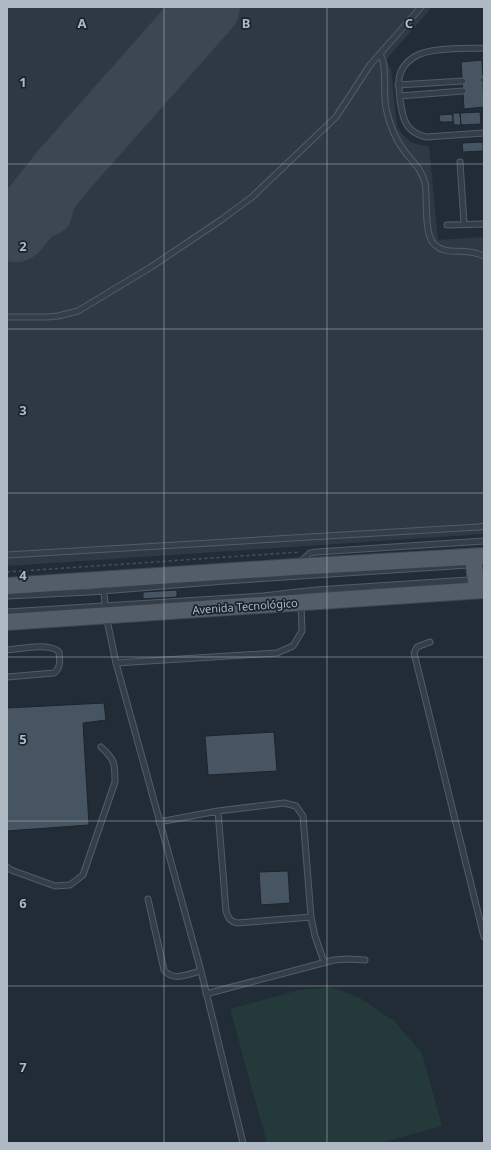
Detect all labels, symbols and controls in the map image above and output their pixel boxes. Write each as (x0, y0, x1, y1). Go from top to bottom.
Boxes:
text: A (78, 14, 87, 32)
text: B (242, 14, 250, 32)
text: C (405, 14, 413, 32)
text: 1 (19, 73, 27, 91)
text: 2 (19, 237, 27, 255)
text: 3 (19, 401, 27, 419)
text: 4 (19, 566, 27, 584)
street label: Avenida Tecnológico (192, 595, 299, 617)
text: 5 (19, 730, 27, 748)
text: 6 (19, 894, 27, 912)
text: 7 (19, 1058, 27, 1076)

